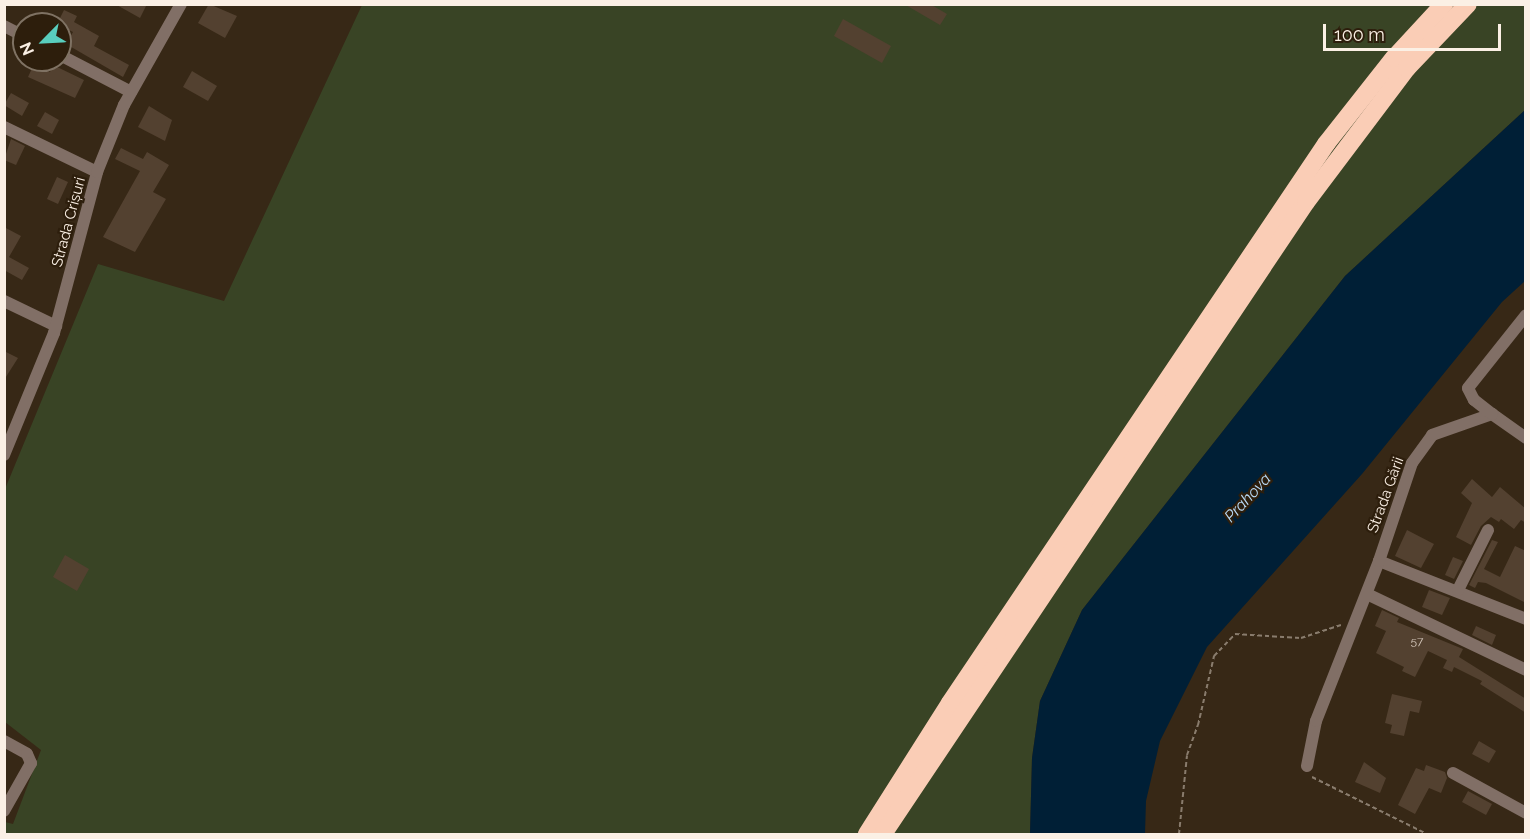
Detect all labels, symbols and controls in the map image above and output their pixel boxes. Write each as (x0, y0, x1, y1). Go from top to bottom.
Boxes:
north arrow (12, 12, 72, 72)
scale bar (1326, 12, 1504, 50)
text: 100 m (1334, 24, 1385, 45)
text: N (16, 39, 38, 58)
street label: Strada Crișuri (48, 175, 90, 269)
street label: Strada Gării (1364, 455, 1408, 535)
water label: Prahova (1221, 470, 1275, 526)
house number: 57 (1411, 635, 1423, 649)

